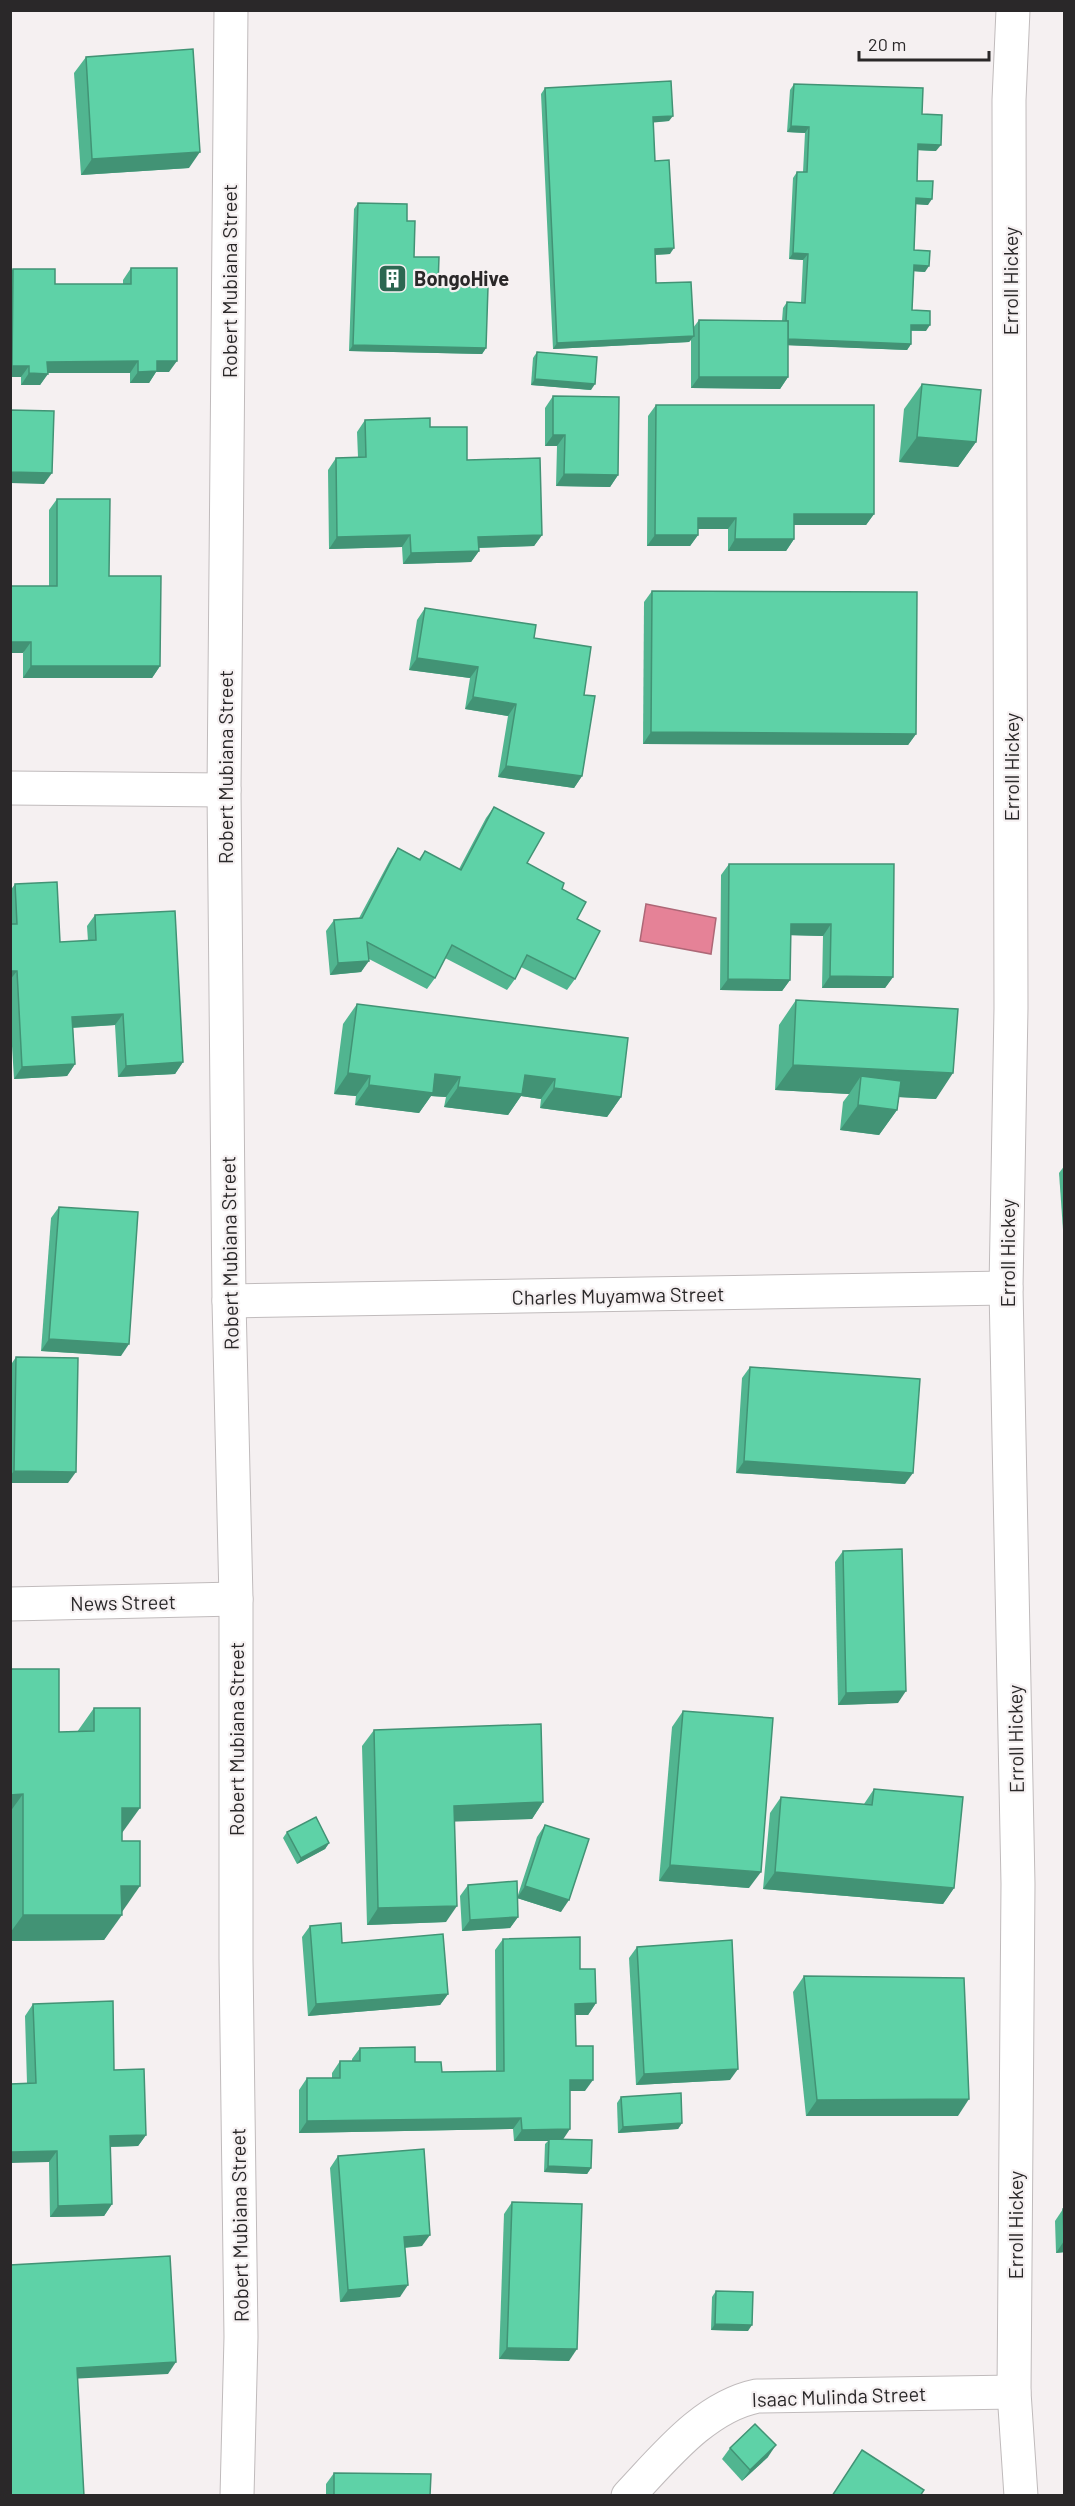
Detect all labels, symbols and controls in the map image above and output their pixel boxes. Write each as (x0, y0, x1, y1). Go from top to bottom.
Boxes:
scale bar (859, 24, 990, 62)
text: 20 m (868, 33, 906, 55)
street label: Robert Mubiana Street (217, 184, 241, 378)
street label: Erroll Hickey (998, 227, 1022, 335)
building icon: BongoHive (377, 262, 409, 294)
place label: BongoHive (414, 266, 509, 290)
street label: Robert Mubiana Street (213, 670, 237, 864)
street label: Erroll Hickey (999, 713, 1023, 821)
street label: Robert Mubiana Street (215, 1156, 243, 1350)
street label: Erroll Hickey (995, 1199, 1019, 1307)
street label: Charles Muyamwa Street (511, 1281, 725, 1309)
street label: News Street (70, 1589, 176, 1615)
street label: Robert Mubiana Street (224, 1642, 248, 1836)
street label: Erroll Hickey (1002, 1685, 1028, 1793)
street label: Robert Mubiana Street (225, 2128, 253, 2322)
street label: Erroll Hickey (1003, 2171, 1027, 2279)
street label: Isaac Mulinda Street (751, 2381, 927, 2411)

